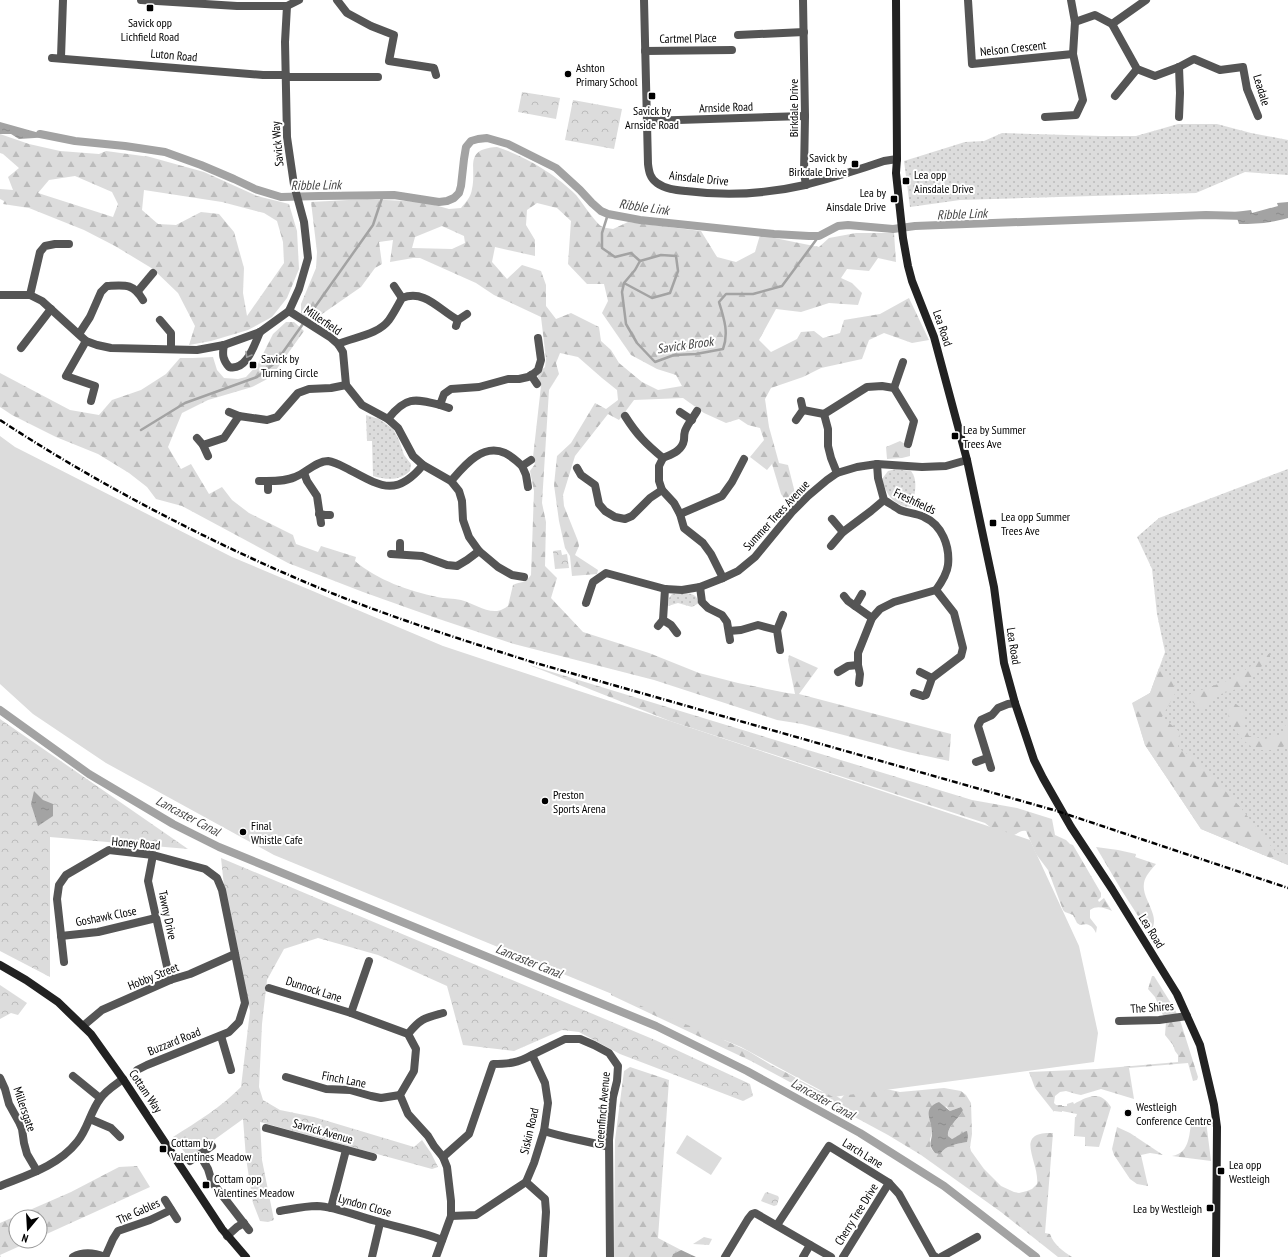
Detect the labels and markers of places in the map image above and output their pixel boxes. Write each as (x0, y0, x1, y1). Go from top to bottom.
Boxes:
marker: Savick opp Lichfield Road (145, 3, 155, 13)
place label: Savick opp Lichfield Road (121, 15, 179, 44)
place label: Ashton Primary School (576, 60, 638, 89)
marker: Ashton Primary School (563, 69, 573, 79)
marker: Savick by Arnside Road (647, 91, 657, 101)
place label: Savick by Arnside Road (625, 103, 679, 132)
place label: Savick by Birkdale Drive (789, 150, 847, 179)
marker: Savick by Birkdale Drive (850, 159, 860, 169)
place label: Lea opp Ainsdale Drive (914, 167, 974, 196)
marker: Lea opp Ainsdale Drive (901, 176, 911, 186)
place label: Lea by Ainsdale Drive (826, 185, 886, 214)
marker: Lea by Ainsdale Drive (889, 194, 899, 204)
place label: Savick by Turning Circle (261, 351, 318, 380)
marker: Savick by Turning Circle (248, 360, 258, 370)
place label: Lea by Summer Trees Ave (963, 422, 1026, 451)
marker: Lea by Summer Trees Ave (950, 431, 960, 441)
place label: Lea opp Summer Trees Ave (1001, 509, 1071, 538)
marker: Lea opp Summer Trees Ave (988, 518, 998, 528)
place label: Preston Sports Arena (553, 787, 606, 816)
marker: Preston Sports Arena (540, 796, 550, 806)
place label: Final Whistle Cafe (251, 818, 303, 847)
marker: Final Whistle Cafe (238, 827, 248, 837)
place label: Westleigh Conference Centre (1136, 1099, 1212, 1128)
marker: Westleigh Conference Centre (1123, 1108, 1133, 1118)
place label: Cottam by Valentines Meadow (170, 1135, 252, 1164)
marker: Cottam by Valentines Meadow (158, 1144, 168, 1154)
place label: Lea opp Westleigh (1229, 1157, 1270, 1186)
marker: Lea opp Westleigh (1216, 1166, 1226, 1176)
place label: Cottam opp Valentines Meadow (213, 1171, 295, 1200)
marker: Cottam opp Valentines Meadow (201, 1180, 211, 1190)
place label: Lea by Westleigh (1133, 1201, 1202, 1216)
marker: Lea by Westleigh (1205, 1203, 1215, 1213)

